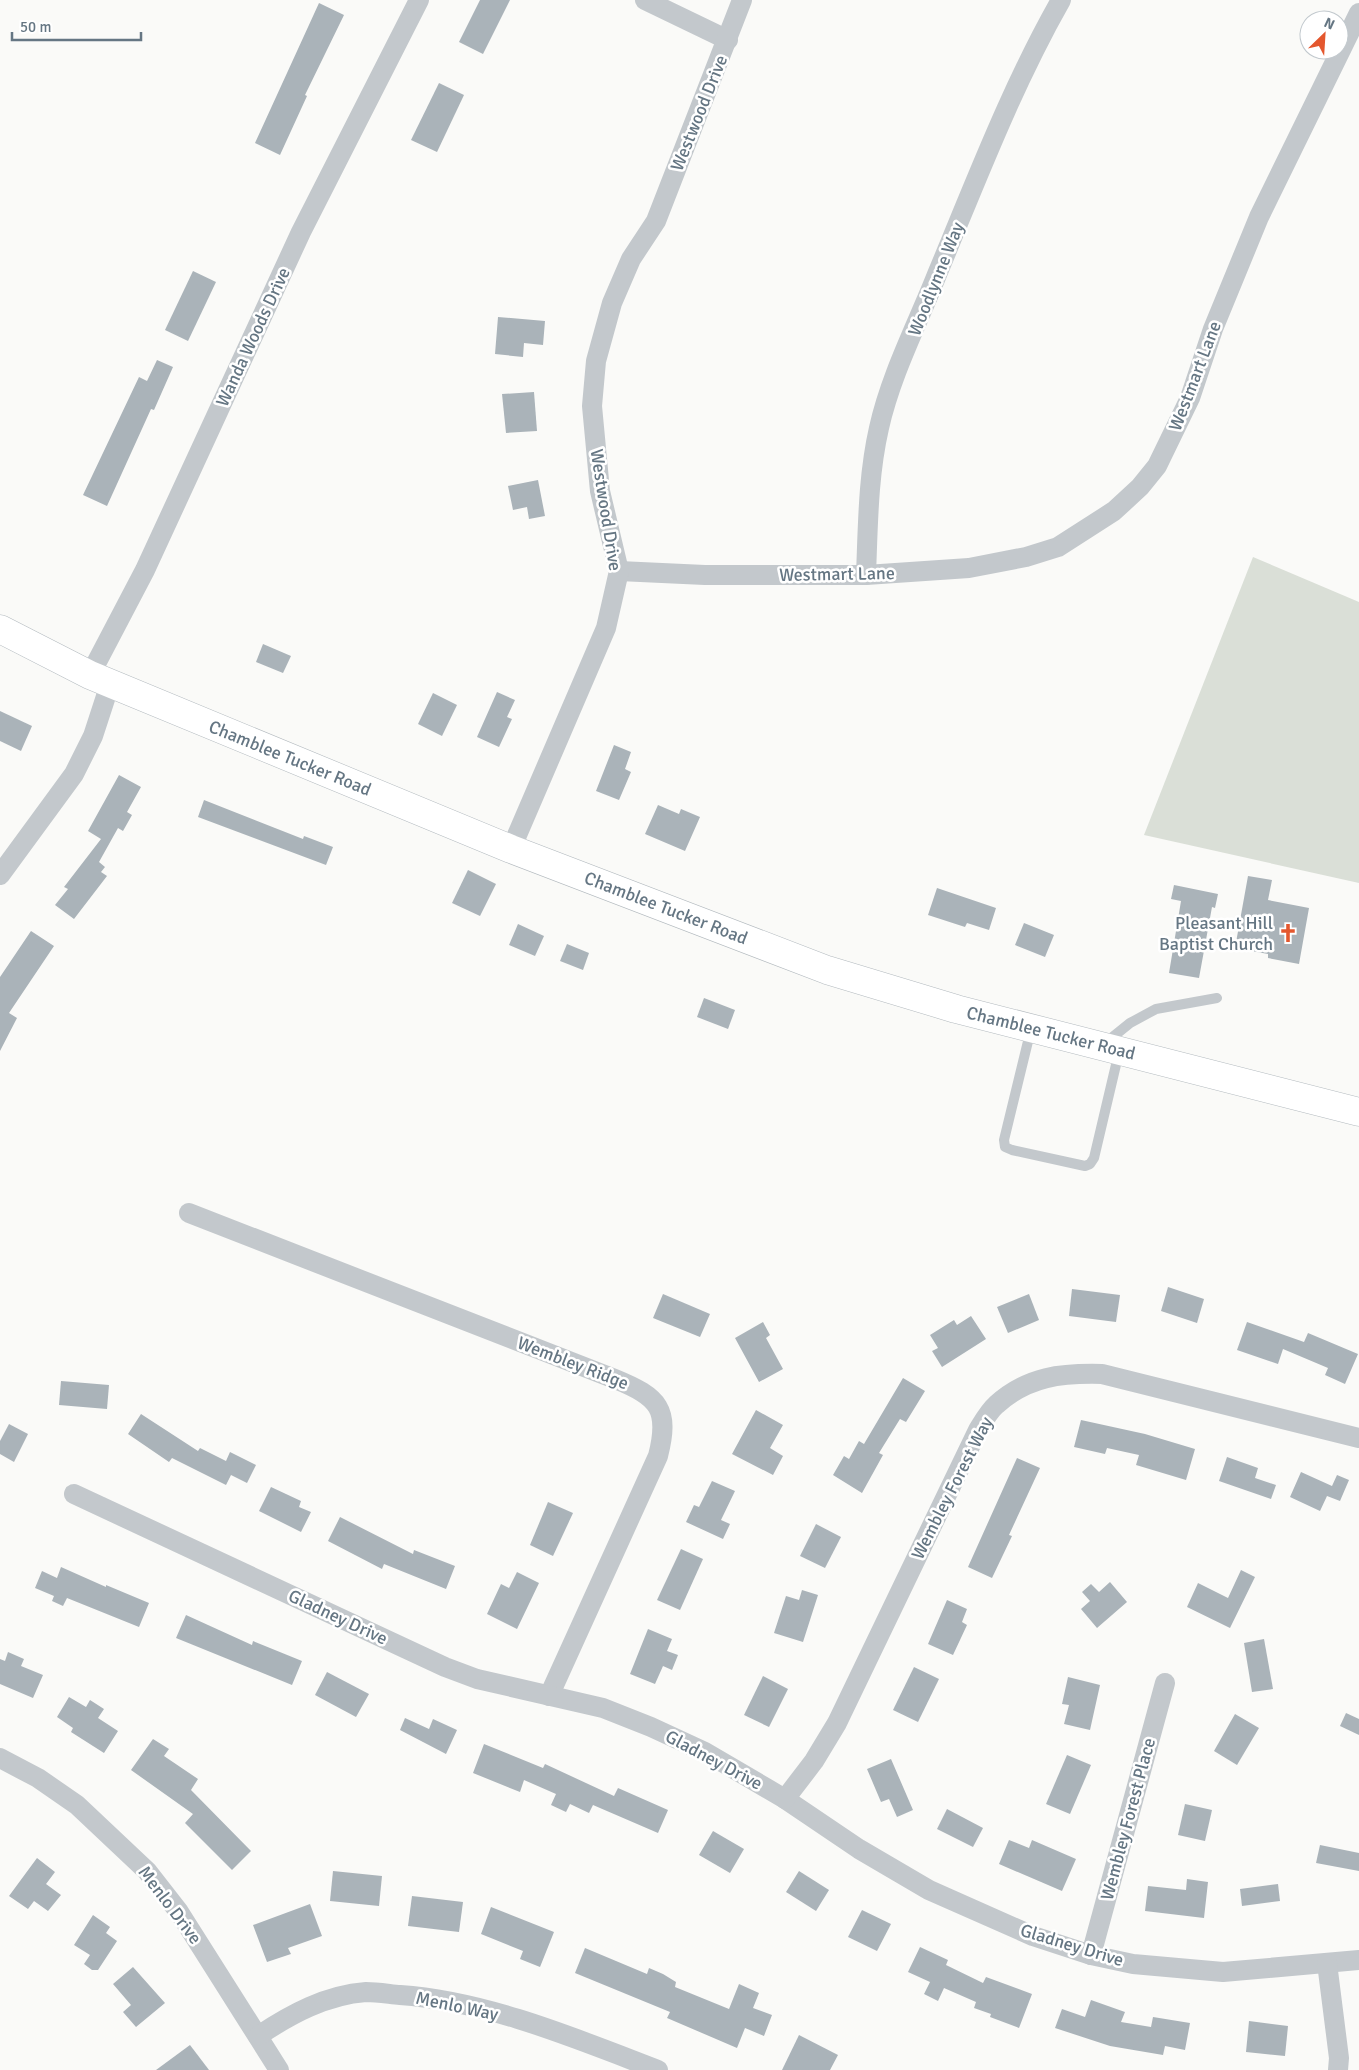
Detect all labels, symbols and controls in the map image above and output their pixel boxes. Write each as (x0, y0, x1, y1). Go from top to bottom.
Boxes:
scale bar (12, 10, 141, 42)
north arrow (1299, 10, 1349, 60)
text: N (1321, 14, 1337, 33)
text: 50 m (20, 18, 51, 36)
street label: Westwood Drive (666, 52, 732, 174)
street label: Woodlynne Way (903, 218, 969, 339)
street label: Wanda Woods Drive (211, 264, 295, 410)
street label: Westmart Lane (1164, 318, 1226, 434)
street label: Westwood Drive (586, 447, 626, 573)
street label: Westmart Lane (779, 562, 895, 586)
street label: Chamblee Tucker Road (206, 715, 374, 801)
street label: Chamblee Tucker Road (581, 867, 751, 949)
place label: Pleasant Hill Baptist Church (1159, 912, 1273, 955)
church icon: Pleasant Hill Baptist Church (1277, 922, 1299, 944)
street label: Chamblee Tucker Road (964, 1001, 1138, 1065)
street label: Wembley Ridge (514, 1332, 632, 1394)
street label: Wembley Forest Way (906, 1412, 998, 1563)
street label: Gladney Drive (285, 1584, 391, 1650)
street label: Gladney Drive (662, 1725, 766, 1795)
street label: Wembley Forest Place (1096, 1735, 1160, 1903)
street label: Menlo Drive (134, 1862, 206, 1948)
street label: Gladney Drive (1018, 1919, 1126, 1971)
street label: Menlo Way (414, 1987, 501, 2026)

